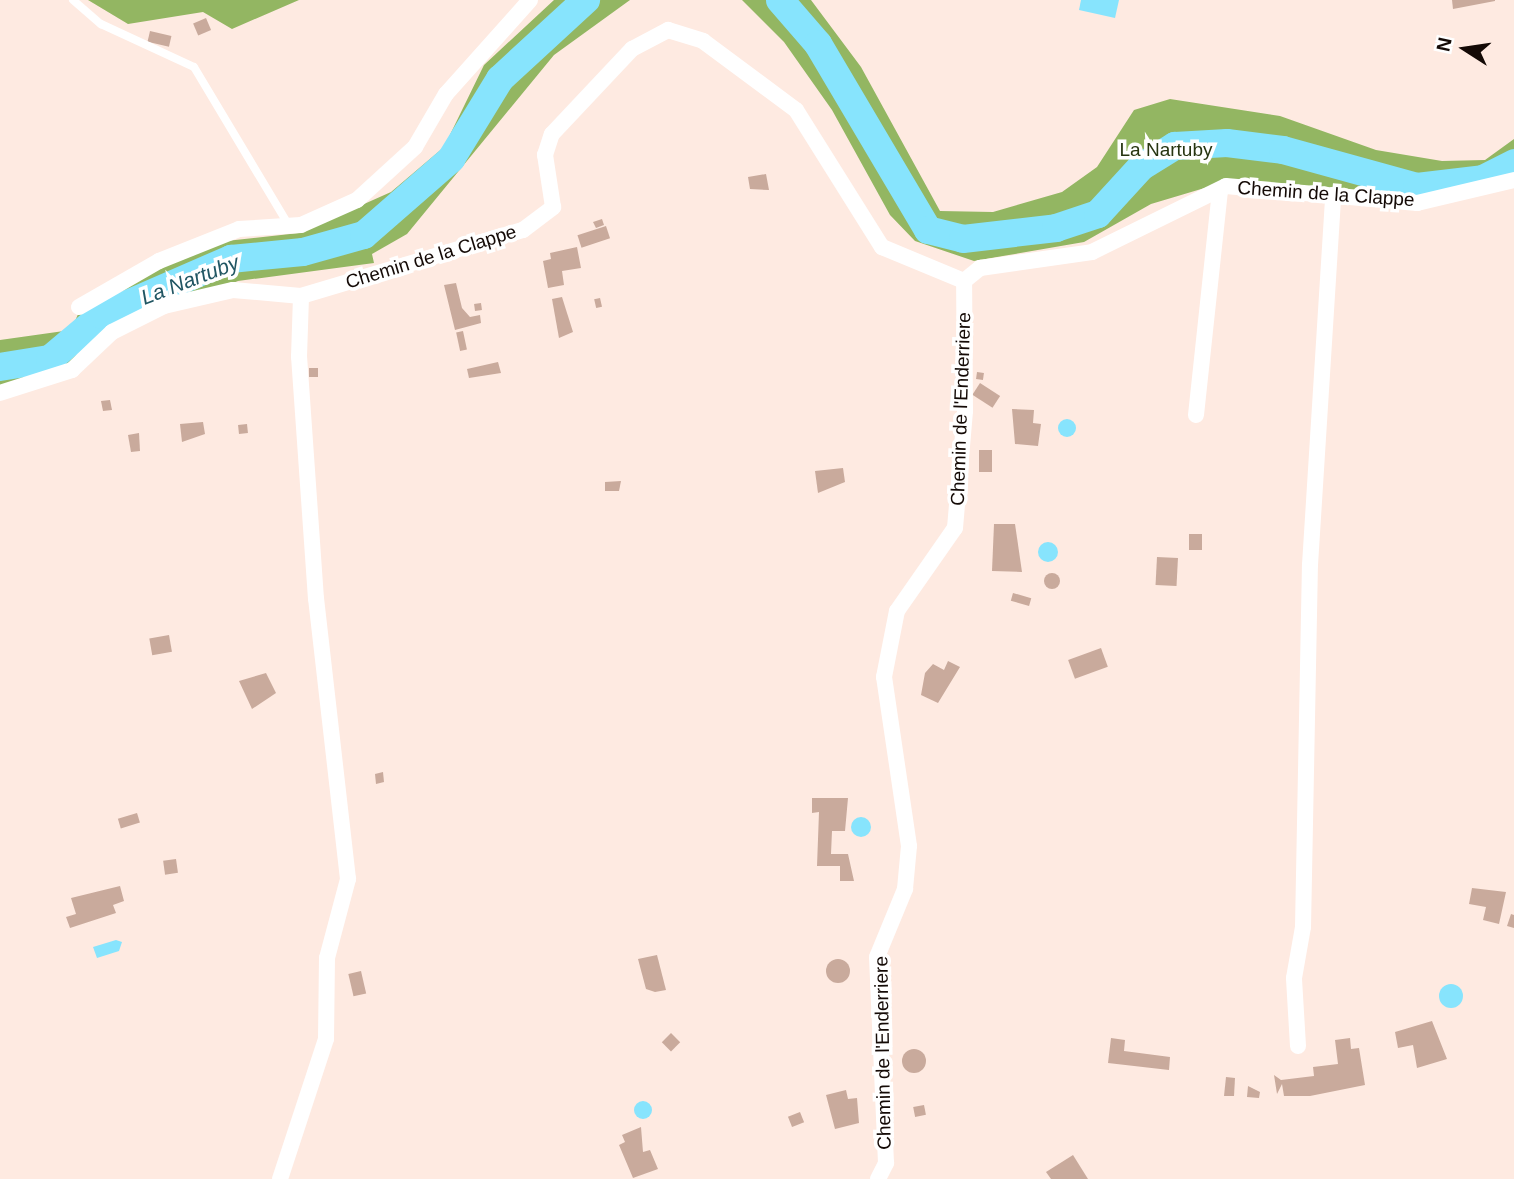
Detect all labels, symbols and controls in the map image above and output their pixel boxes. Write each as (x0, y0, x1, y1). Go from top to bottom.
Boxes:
north arrow (1430, 14, 1500, 84)
text: N (1432, 36, 1456, 53)
park label: La Nartuby (1120, 139, 1212, 161)
street label: Chemin de la Clappe (1237, 176, 1415, 212)
street label: Chemin de la Clappe (343, 220, 519, 294)
water label: La Nartuby (138, 250, 242, 310)
street label: Chemin de l'Enderriere (946, 312, 976, 506)
street label: Chemin de l'Enderriere (870, 956, 896, 1150)

